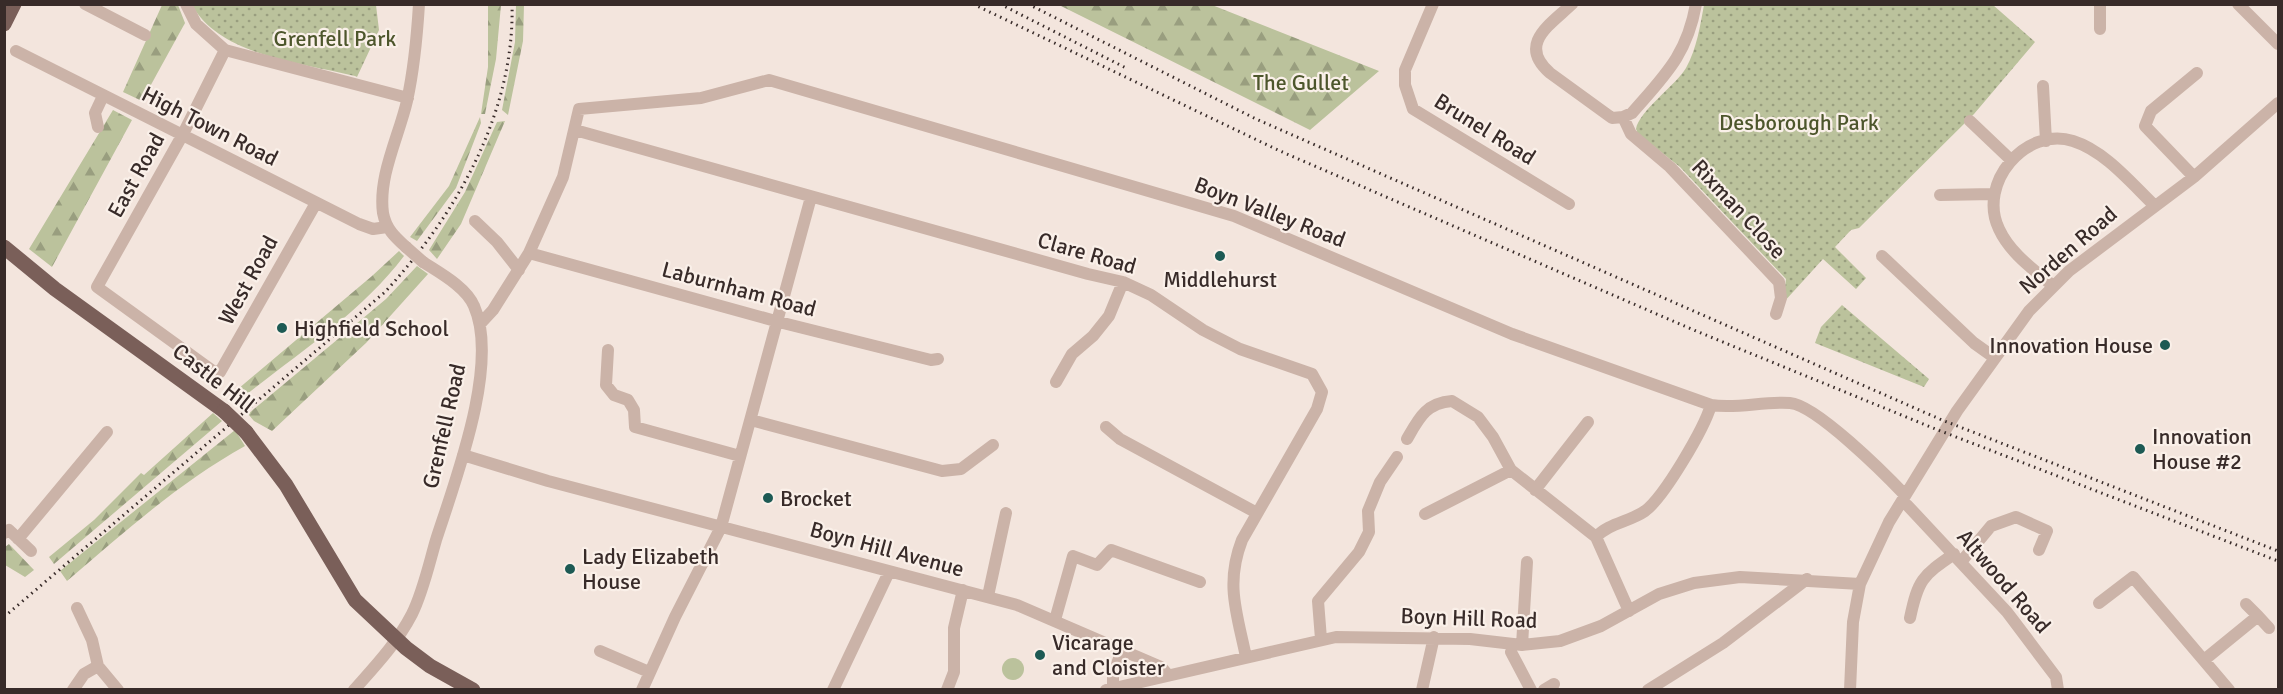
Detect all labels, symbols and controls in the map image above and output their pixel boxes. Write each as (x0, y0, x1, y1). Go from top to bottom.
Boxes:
park label: Grenfell Park (274, 25, 396, 52)
park label: The Gullet (1253, 69, 1349, 96)
street label: High Town Road (137, 80, 283, 172)
street label: Brunel Road (1429, 87, 1541, 171)
park label: Desborough Park (1719, 109, 1879, 136)
street label: East Road (102, 128, 170, 222)
street label: Rixman Close (1686, 154, 1792, 264)
street label: Boyn Valley Road (1191, 171, 1349, 253)
street label: Norden Road (2014, 200, 2122, 300)
street label: Clare Road (1034, 226, 1140, 280)
street label: West Road (212, 231, 284, 329)
marker: Middlehurst (1213, 249, 1227, 263)
street label: Laburnham Road (659, 255, 819, 323)
place label: Middlehurst (1163, 266, 1277, 293)
place label: Highfield School (294, 315, 449, 342)
marker: Highfield School (275, 321, 289, 335)
place label: Innovation House (1989, 332, 2153, 359)
street label: Castle Hill (167, 337, 261, 419)
marker: Innovation House (2158, 338, 2172, 352)
street label: Grenfell Road (416, 361, 472, 491)
place label: Innovation House #2 (2152, 423, 2252, 475)
marker: Innovation House #2 (2133, 442, 2147, 456)
place label: Brocket (780, 485, 852, 512)
marker: Brocket (761, 491, 775, 505)
street label: Boyn Hill Avenue (807, 515, 967, 583)
street label: Altwood Road (1951, 523, 2057, 639)
place label: Lady Elizabeth House (582, 543, 719, 595)
marker: Lady Elizabeth House (563, 562, 577, 576)
street label: Boyn Hill Road (1400, 602, 1538, 634)
place label: Vicarage and Cloister (1052, 629, 1165, 681)
marker: Vicarage and Cloister (1033, 648, 1047, 662)

